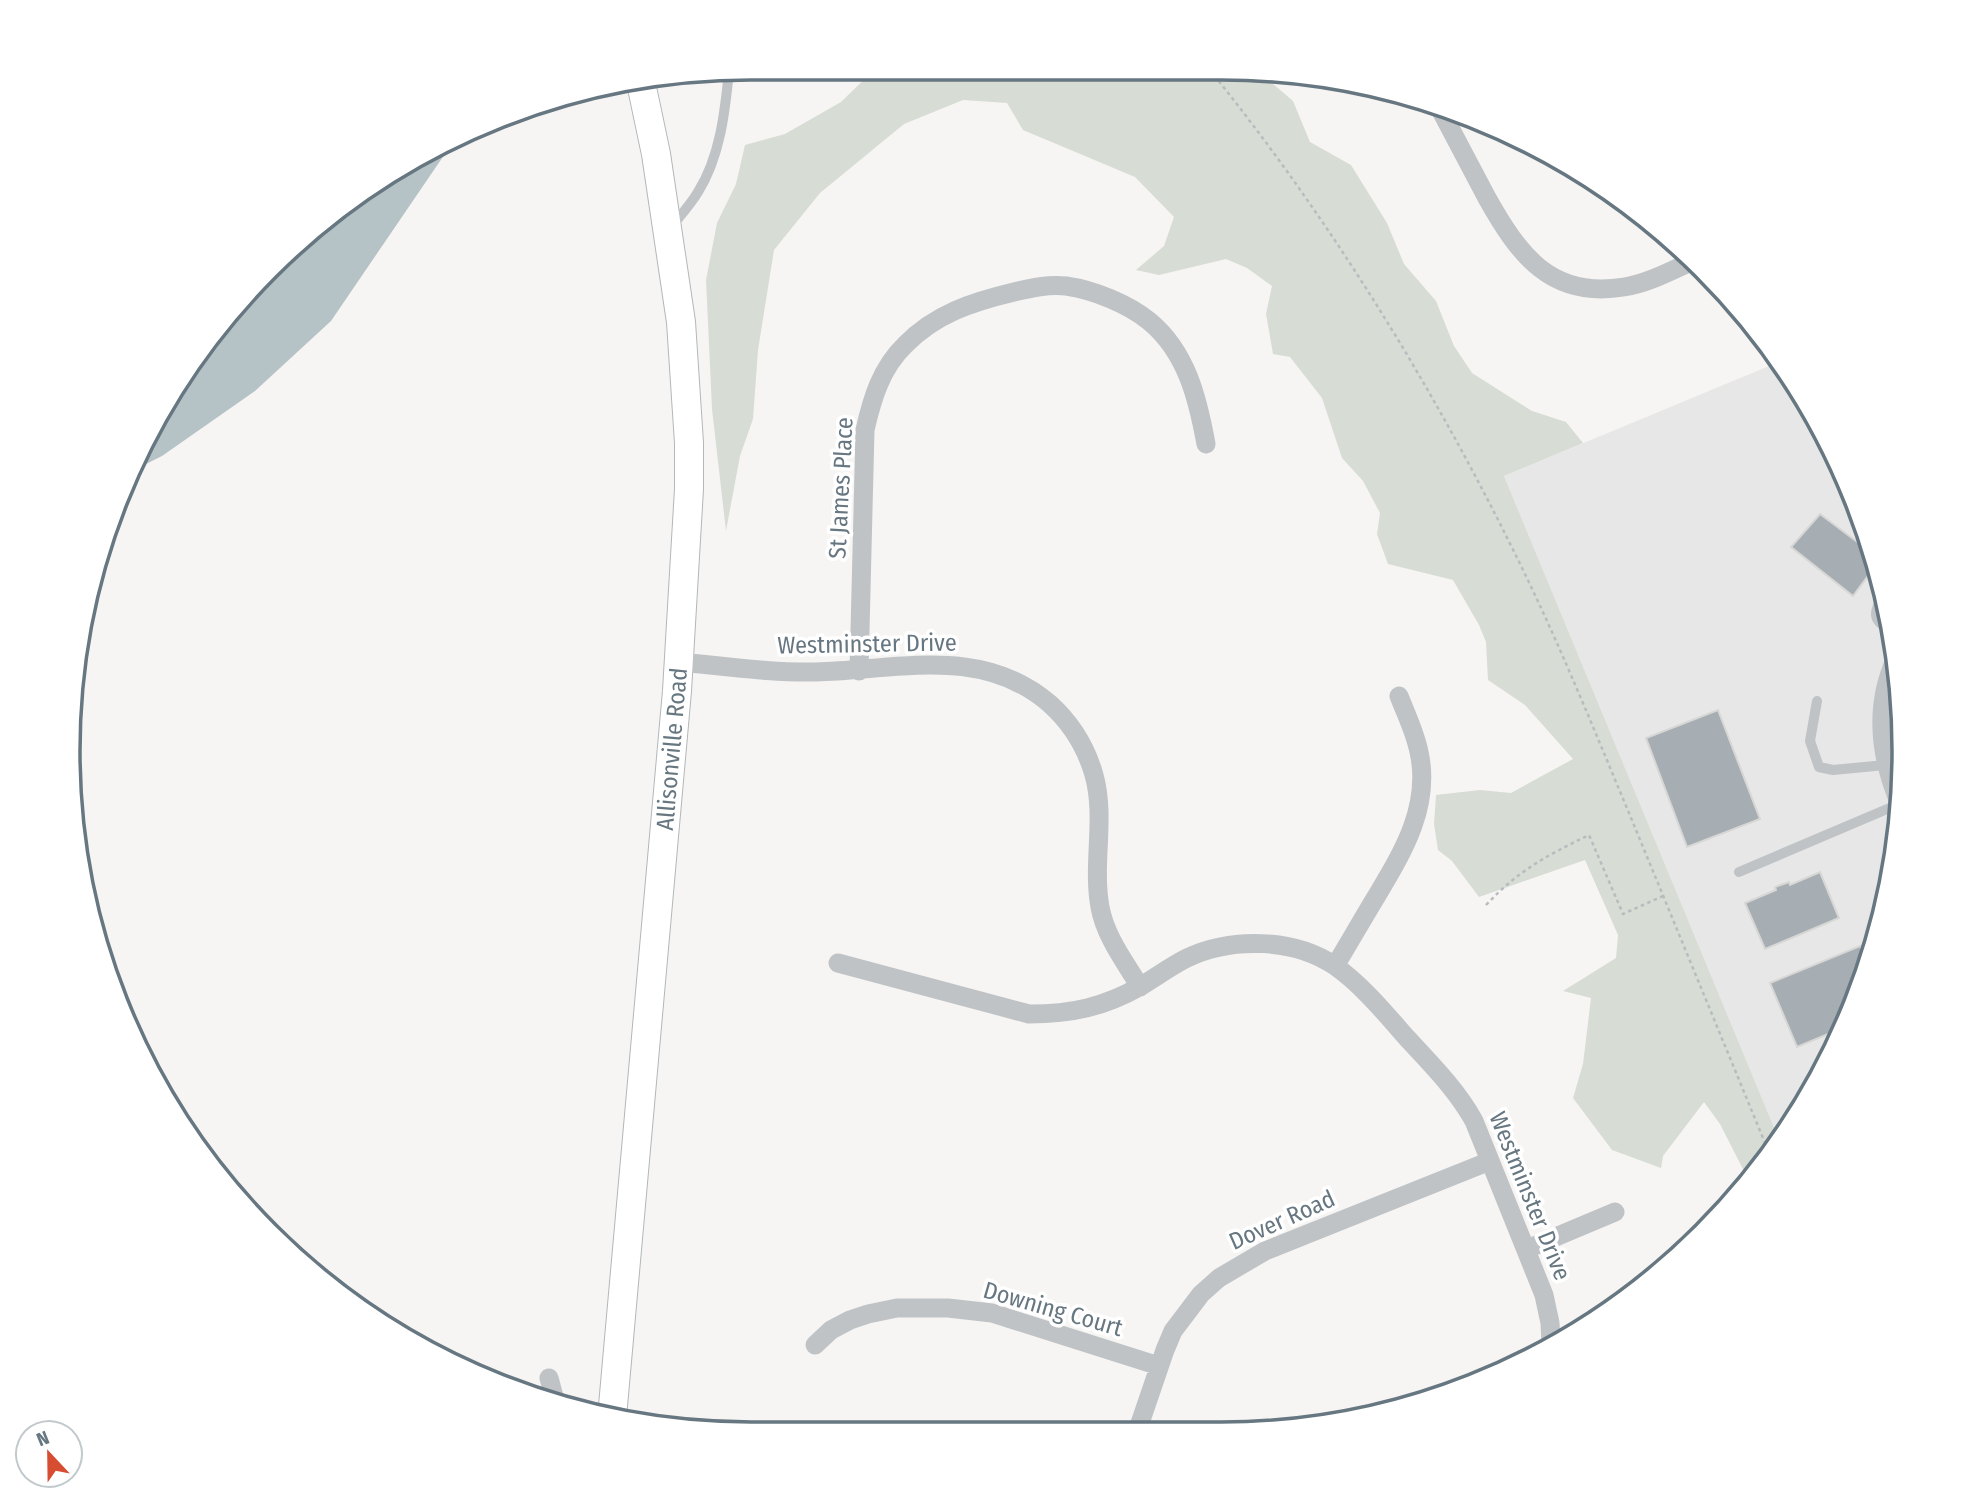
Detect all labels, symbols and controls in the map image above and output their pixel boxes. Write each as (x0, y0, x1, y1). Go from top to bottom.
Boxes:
street label: St James Place (823, 416, 859, 560)
street label: Westminster Drive (777, 628, 957, 660)
street label: Allisonville Road (651, 666, 693, 832)
street label: Westminster Drive (1483, 1108, 1577, 1284)
street label: Dover Road (1225, 1184, 1339, 1256)
street label: Downing Court (980, 1276, 1126, 1342)
north arrow (14, 1419, 84, 1489)
text: N (33, 1426, 52, 1451)

